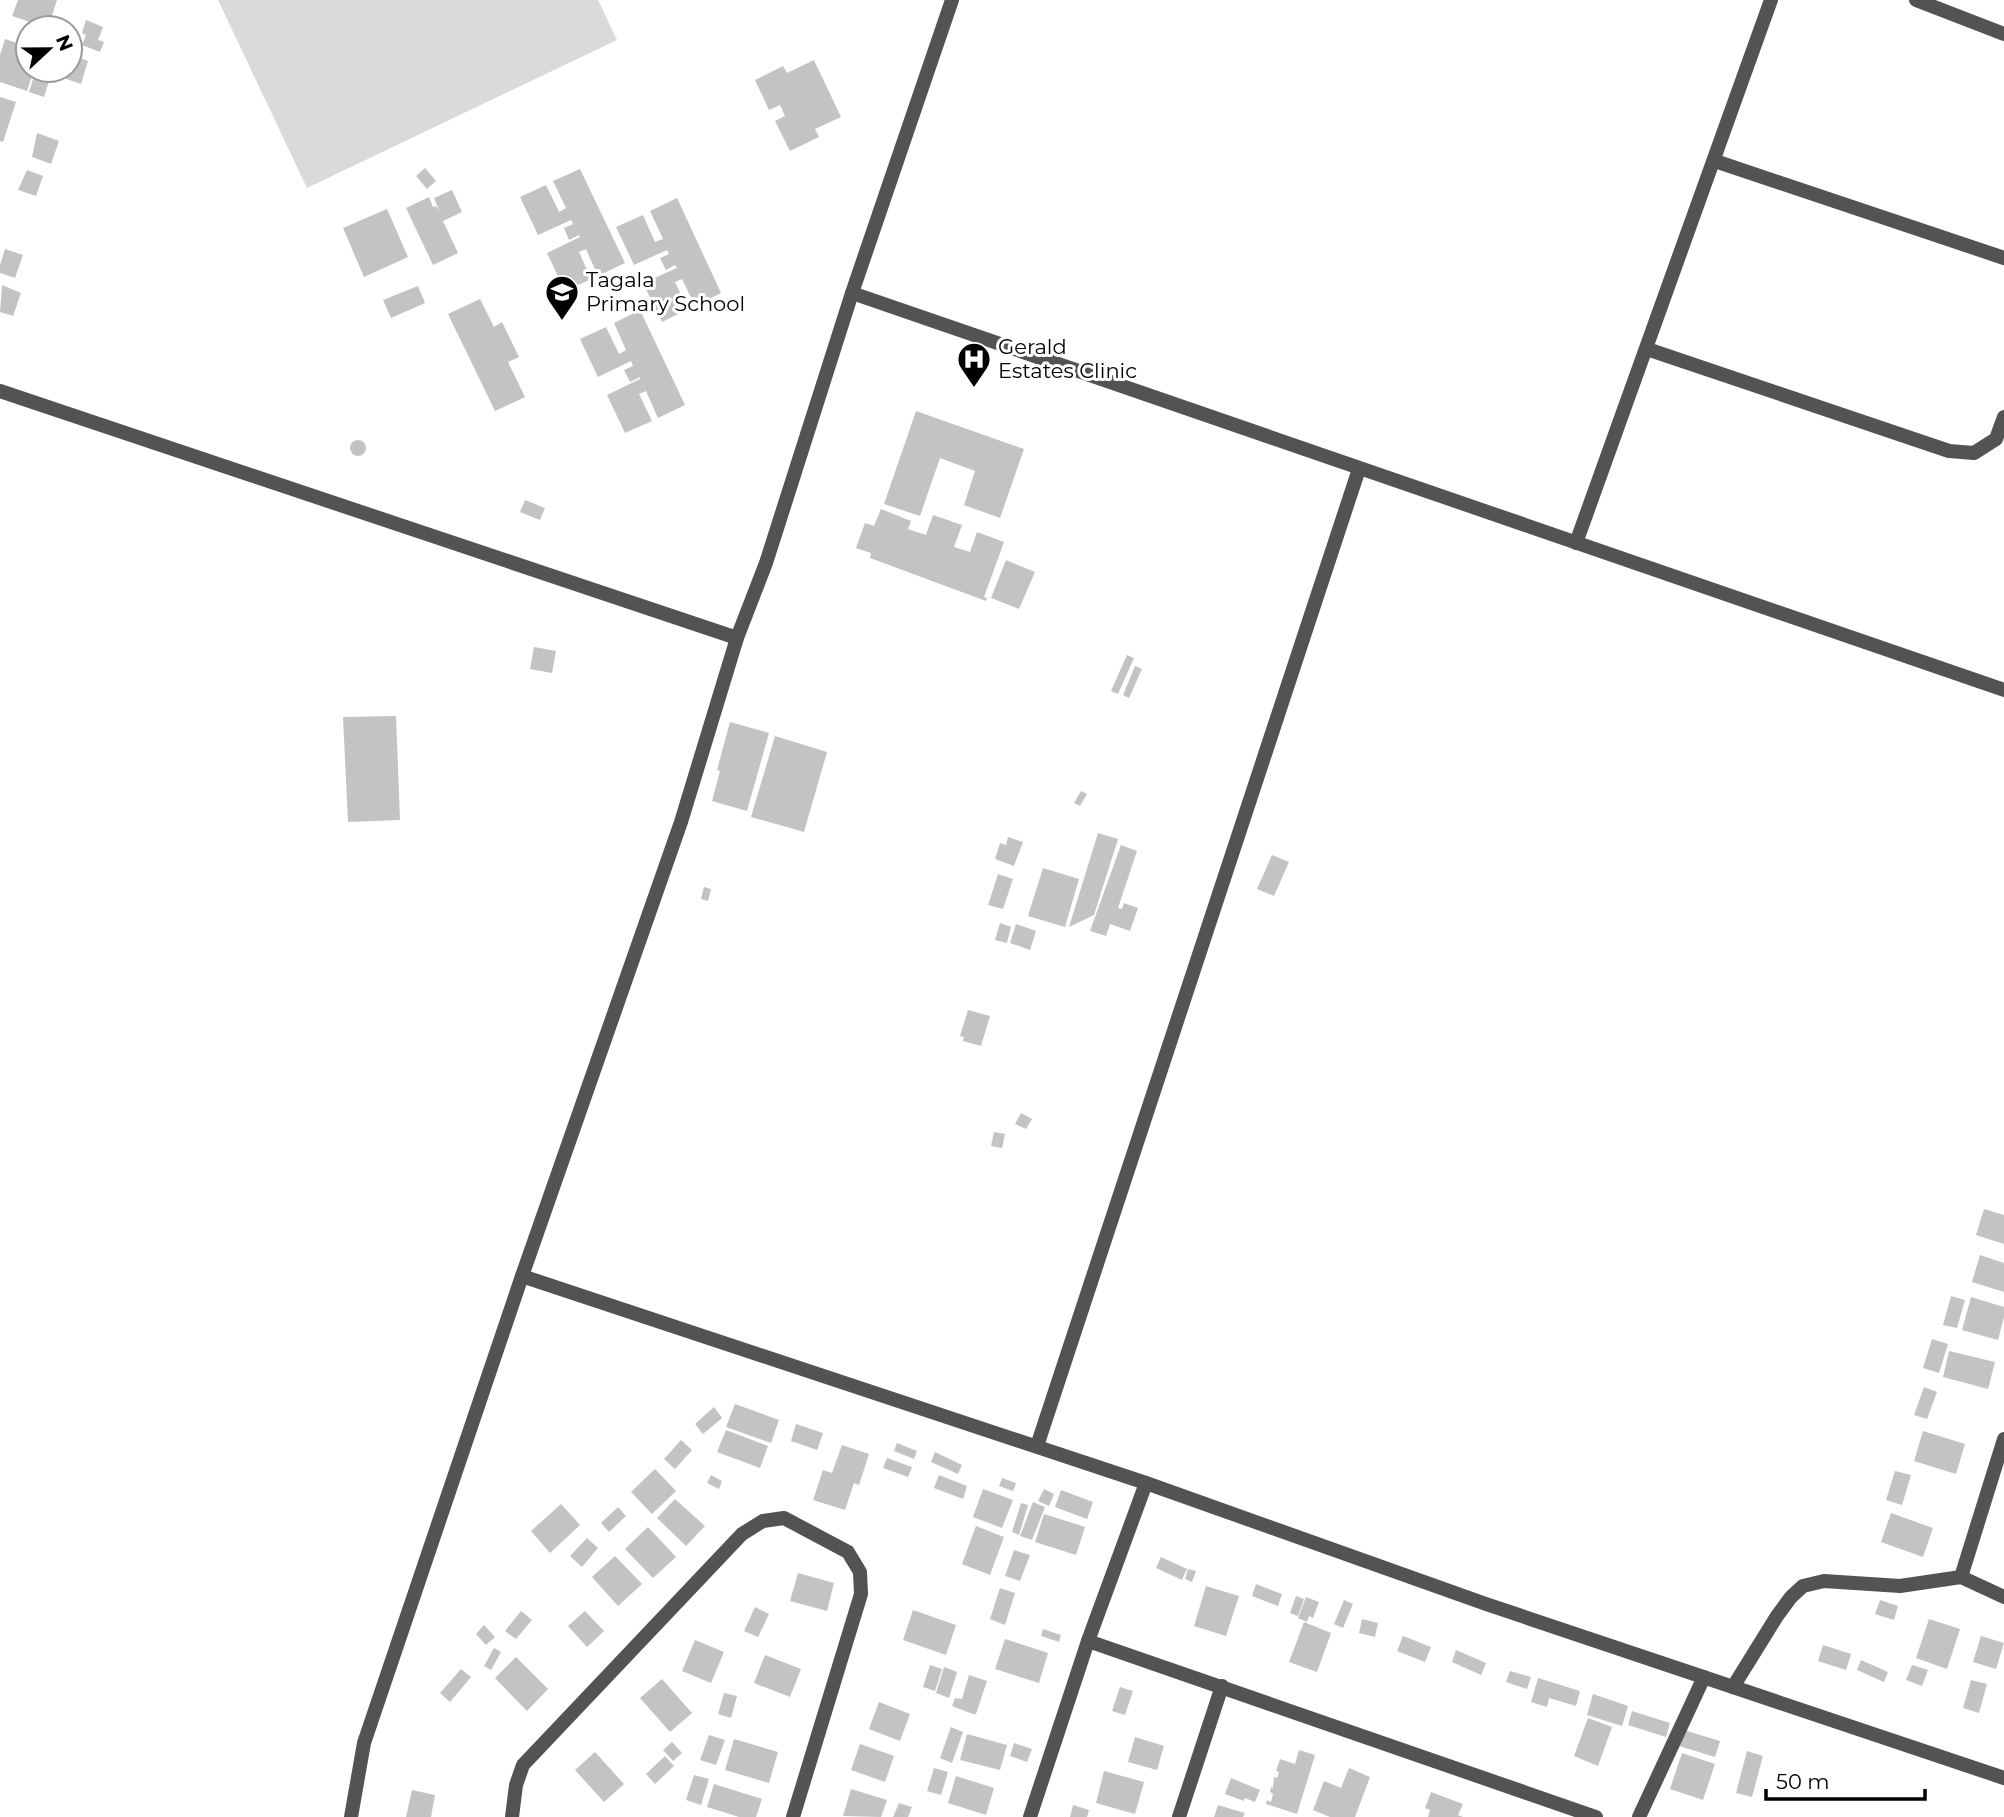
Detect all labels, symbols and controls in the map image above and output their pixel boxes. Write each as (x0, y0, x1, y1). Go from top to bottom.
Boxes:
north arrow (14, 14, 84, 84)
text: N (51, 31, 78, 54)
place label: Tagala Primary School (586, 267, 745, 316)
school or university icon: Tagala Primary School (543, 273, 581, 322)
place label: Gerald Estates Clinic (998, 334, 1137, 383)
hospital icon: Gerald Estates Clinic (955, 340, 993, 389)
scale bar (1766, 1758, 1925, 1802)
text: 50 m (1776, 1769, 1830, 1794)

